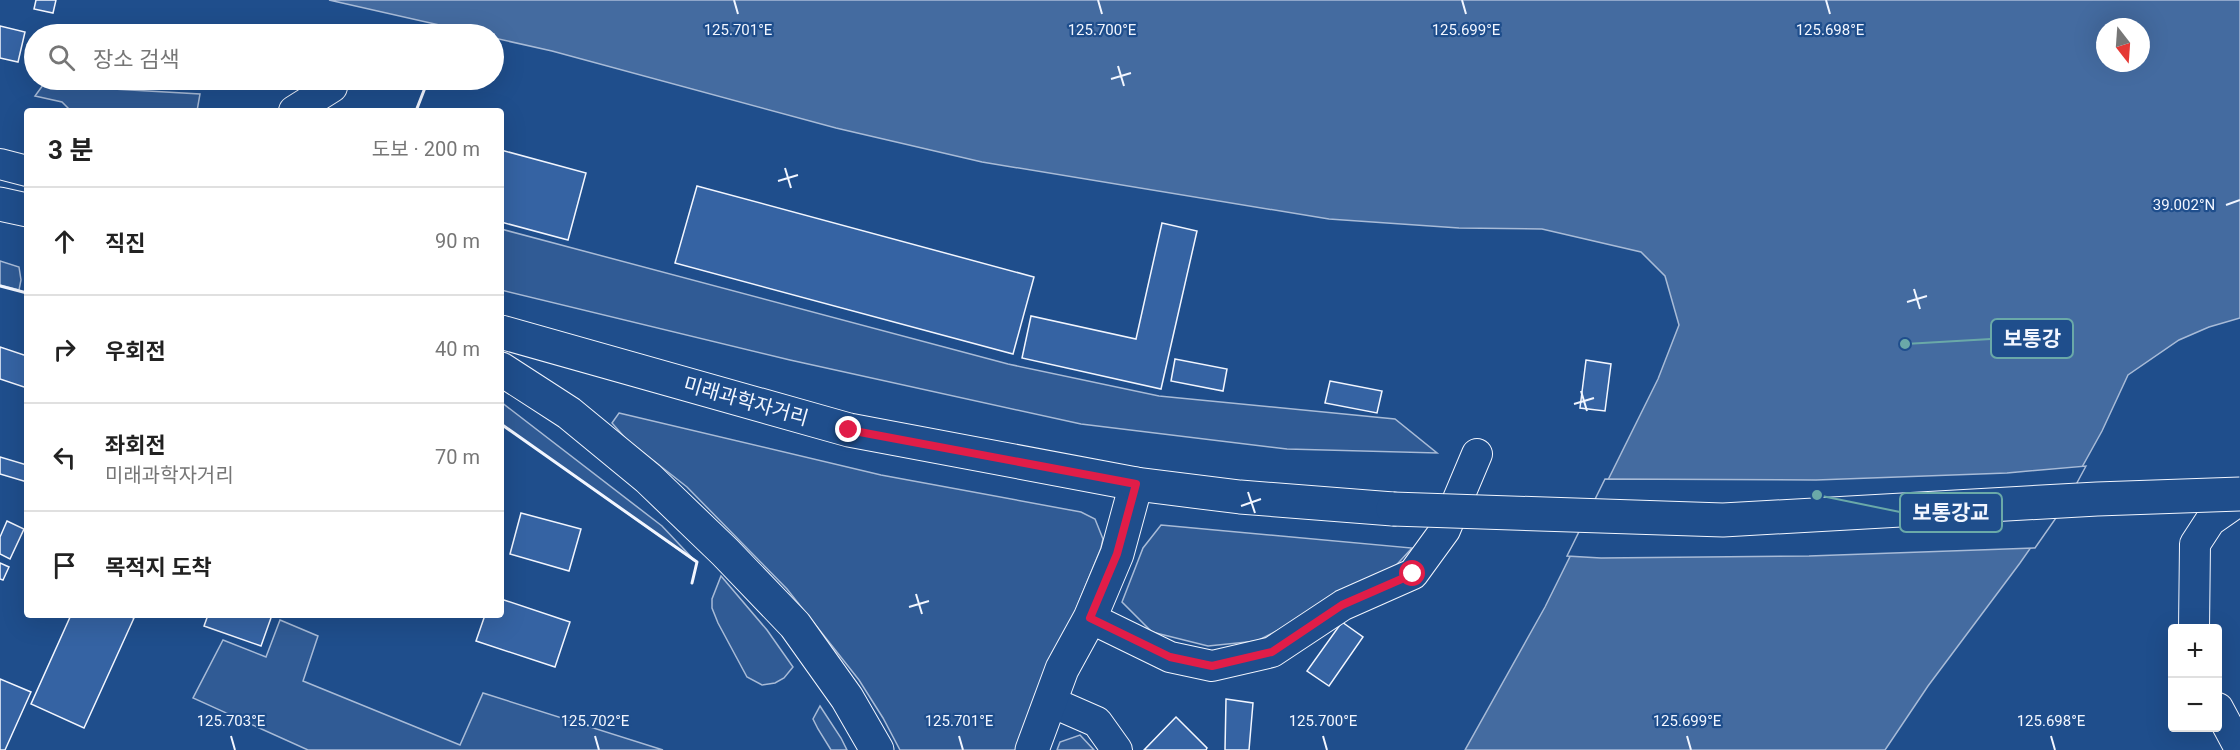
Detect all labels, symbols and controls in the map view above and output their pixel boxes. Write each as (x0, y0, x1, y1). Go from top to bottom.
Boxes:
north arrow (2096, 18, 2150, 72)
text: 125.701°E (704, 21, 773, 39)
text: 125.700°E (1068, 21, 1137, 39)
text: 125.699°E (1432, 21, 1501, 39)
text: 125.698°E (1796, 21, 1865, 39)
search box (24, 24, 504, 90)
icon: search (45, 41, 78, 74)
text: 장소 검색 (93, 47, 179, 72)
text: 3 분 (48, 135, 93, 165)
text: 도보 · 200 m (372, 137, 480, 161)
text: 39.002°N (2153, 196, 2215, 214)
icon: ahead (48, 225, 81, 258)
text: 90 m (435, 229, 480, 253)
text: 직진 (105, 231, 145, 256)
callout: 보통강 (1991, 319, 2073, 358)
text: 보통강 (2003, 327, 2061, 351)
icon: right (48, 333, 81, 366)
text: 40 m (435, 337, 480, 361)
text: 우회전 (105, 339, 166, 364)
street label: 미래과학자거리 (681, 372, 811, 430)
route end (835, 416, 861, 442)
text: 좌회전 (105, 433, 166, 458)
icon: left (48, 441, 81, 474)
text: 70 m (435, 445, 480, 469)
text: 미래과학자거리 (105, 463, 234, 487)
callout: 보통강교 (1900, 493, 2002, 532)
text: 보통강교 (1912, 501, 1990, 525)
icon: arrive (48, 549, 81, 582)
text: 목적지 도착 (105, 555, 212, 580)
route start (1399, 560, 1425, 586)
map controls (2168, 624, 2222, 732)
button: + (2168, 624, 2222, 678)
button: − (2168, 678, 2222, 732)
text: 125.703°E (197, 712, 266, 730)
text: 125.702°E (561, 712, 630, 730)
text: 125.701°E (925, 712, 994, 730)
text: 125.700°E (1289, 712, 1358, 730)
text: 125.699°E (1653, 712, 1722, 730)
text: 125.698°E (2017, 712, 2086, 730)

